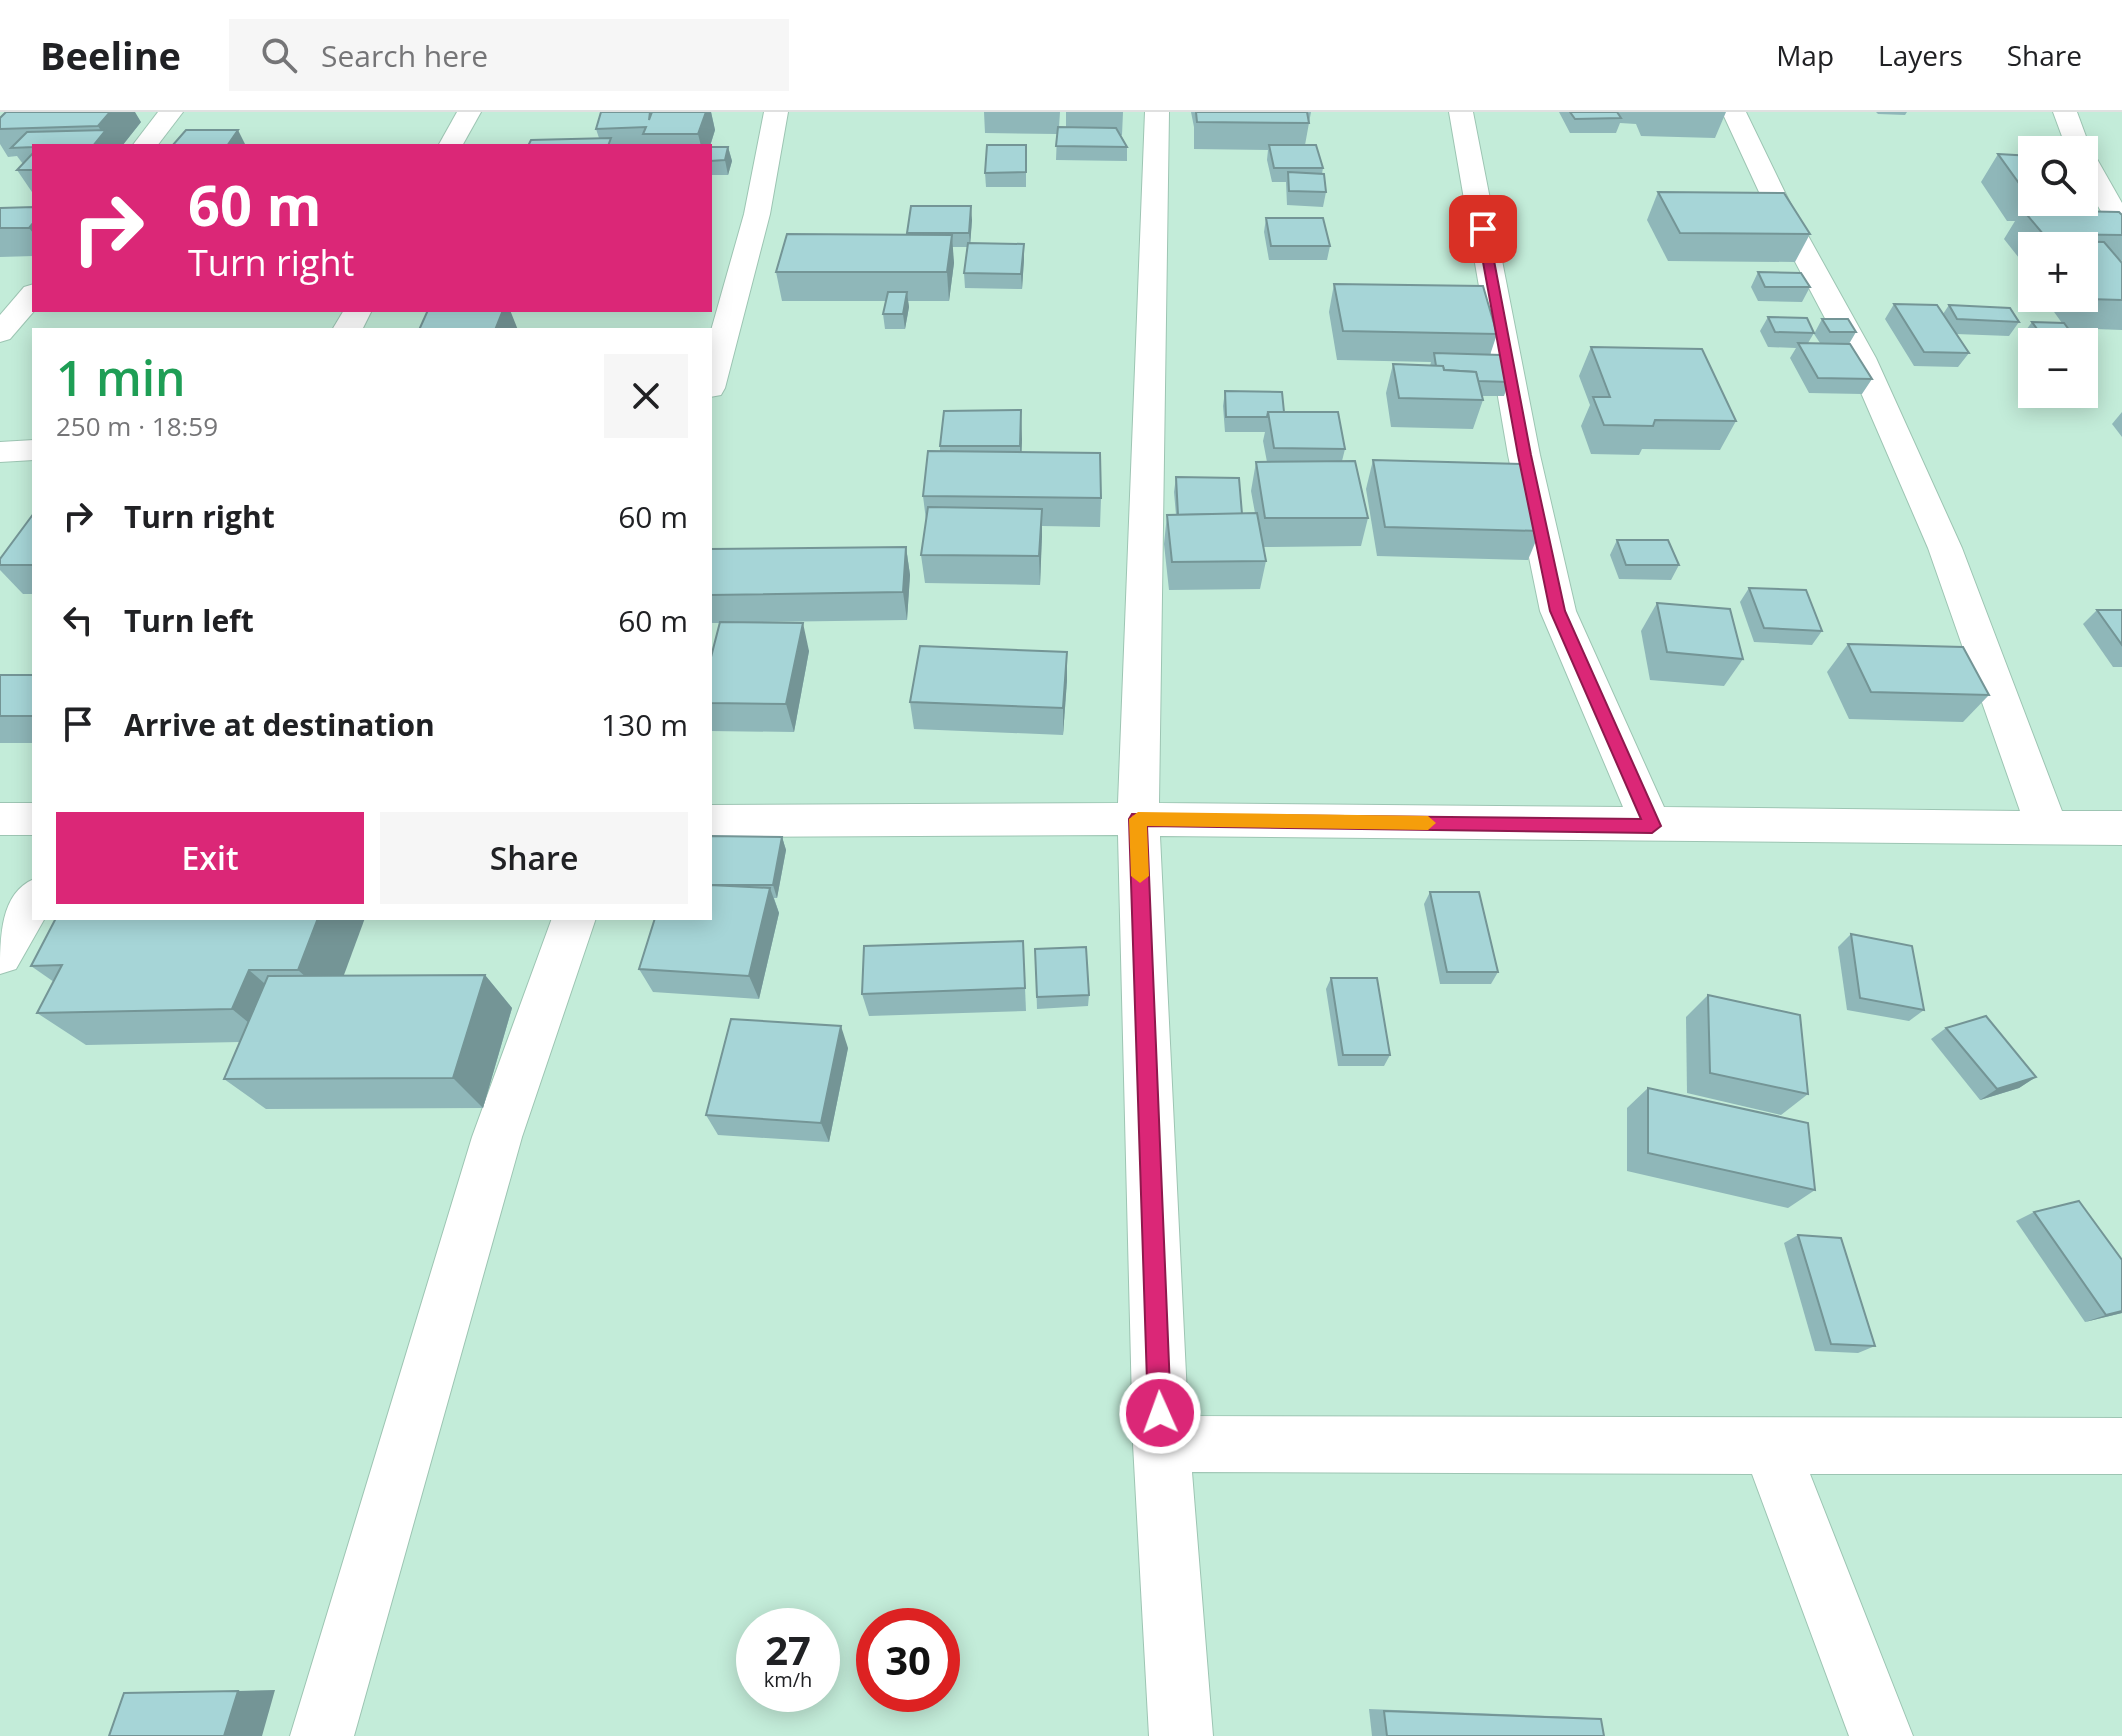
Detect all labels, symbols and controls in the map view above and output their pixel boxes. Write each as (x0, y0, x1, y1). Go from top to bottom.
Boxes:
search box (229, 19, 789, 91)
text: Beeline (40, 29, 181, 81)
icon: search (257, 33, 301, 77)
text: Search here (321, 35, 488, 76)
text: Map (1776, 36, 1834, 74)
text: Layers (1878, 36, 1963, 74)
text: Share (2007, 36, 2082, 74)
map controls (2018, 136, 2098, 408)
button: search (2018, 136, 2098, 216)
text: 60 m (188, 166, 322, 242)
icon: right (56, 176, 160, 280)
pin (1449, 195, 1517, 263)
icon: arrive (1461, 207, 1505, 251)
button: + (2018, 232, 2098, 312)
text: Turn right (188, 238, 354, 287)
button: − (2018, 328, 2098, 408)
text: 1 min (56, 345, 186, 410)
button: close (604, 354, 688, 438)
text: 250 m · 18:59 (56, 408, 218, 444)
icon: right (56, 494, 100, 538)
text: Turn right (124, 496, 275, 537)
text: 60 m (618, 496, 688, 537)
icon: left (56, 598, 100, 642)
text: Turn left (124, 600, 254, 641)
text: 60 m (618, 600, 688, 641)
icon: arrive (56, 702, 100, 746)
text: Arrive at destination (124, 704, 435, 745)
text: 130 m (601, 704, 688, 745)
button: Exit (56, 812, 364, 904)
button: Share (380, 812, 688, 904)
position arrow (1118, 1371, 1202, 1455)
speed limit sign: 30 (856, 1608, 960, 1712)
text: 27 (765, 1622, 811, 1677)
text: km/h (764, 1666, 812, 1693)

